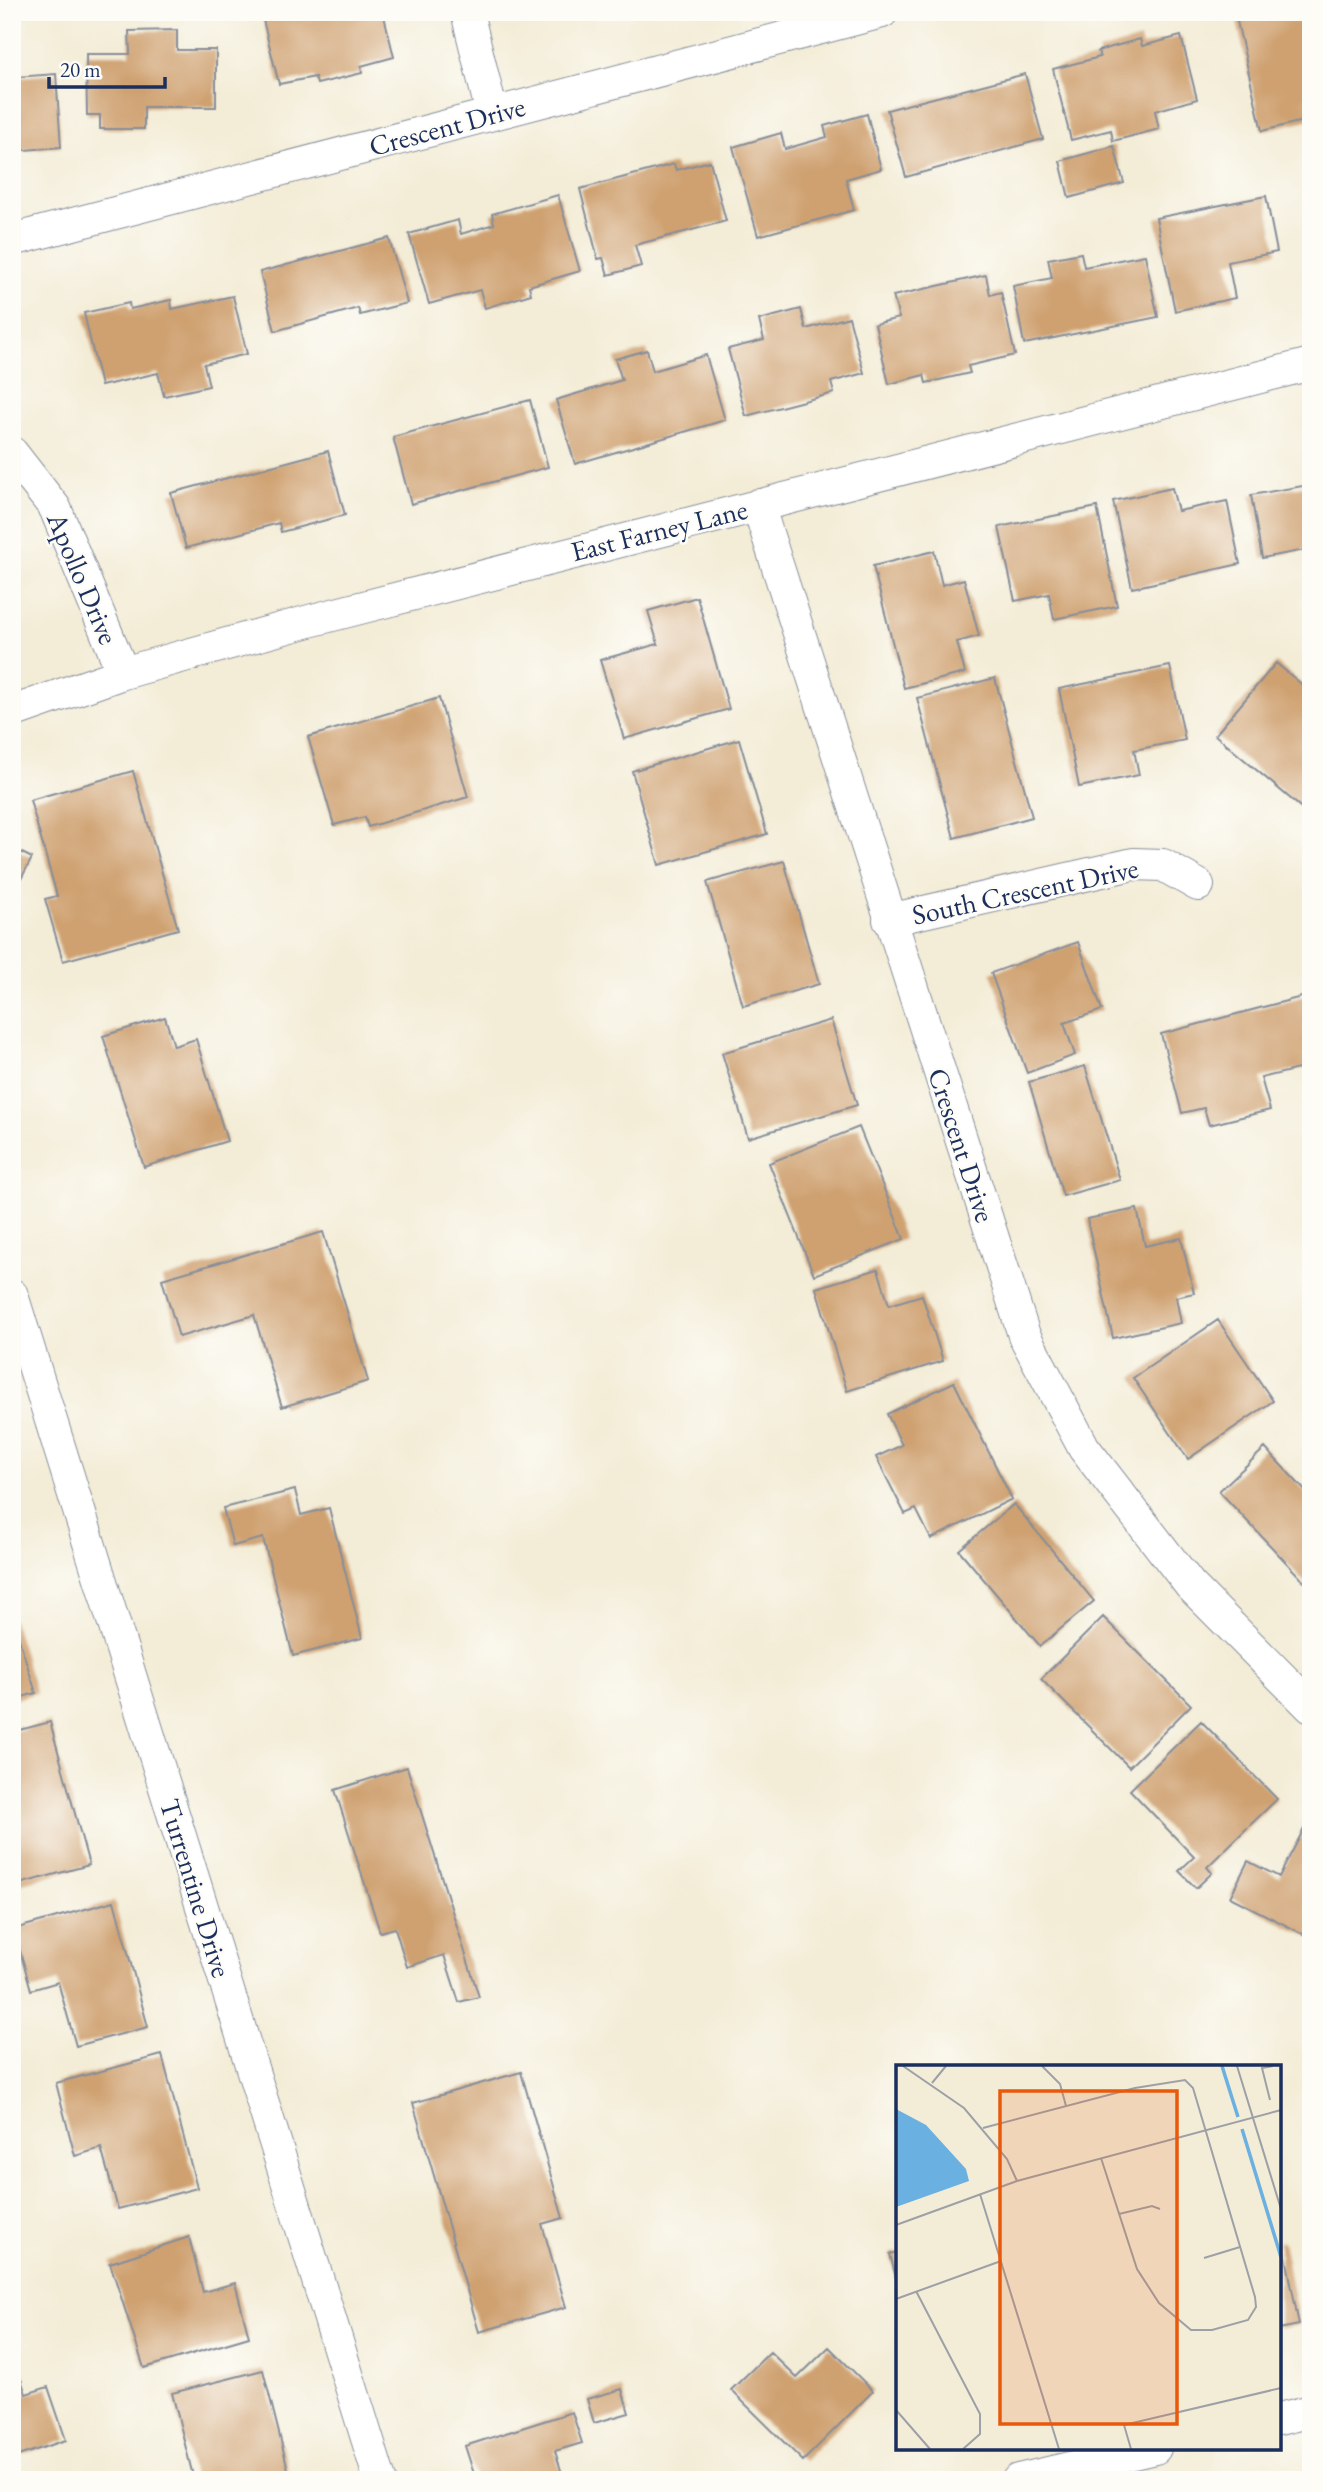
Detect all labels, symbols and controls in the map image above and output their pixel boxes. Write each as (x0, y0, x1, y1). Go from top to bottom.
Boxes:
scale bar (49, 46, 164, 90)
text: 20 m (60, 56, 101, 83)
street label: Crescent Drive (365, 88, 529, 164)
street label: East Farney Lane (567, 491, 751, 569)
street label: Apollo Drive (39, 506, 127, 650)
street label: South Crescent Drive (909, 849, 1141, 933)
street label: Crescent Drive (920, 1063, 1004, 1227)
street label: Turrentine Drive (152, 1794, 240, 1982)
inset map (896, 2065, 1281, 2450)

